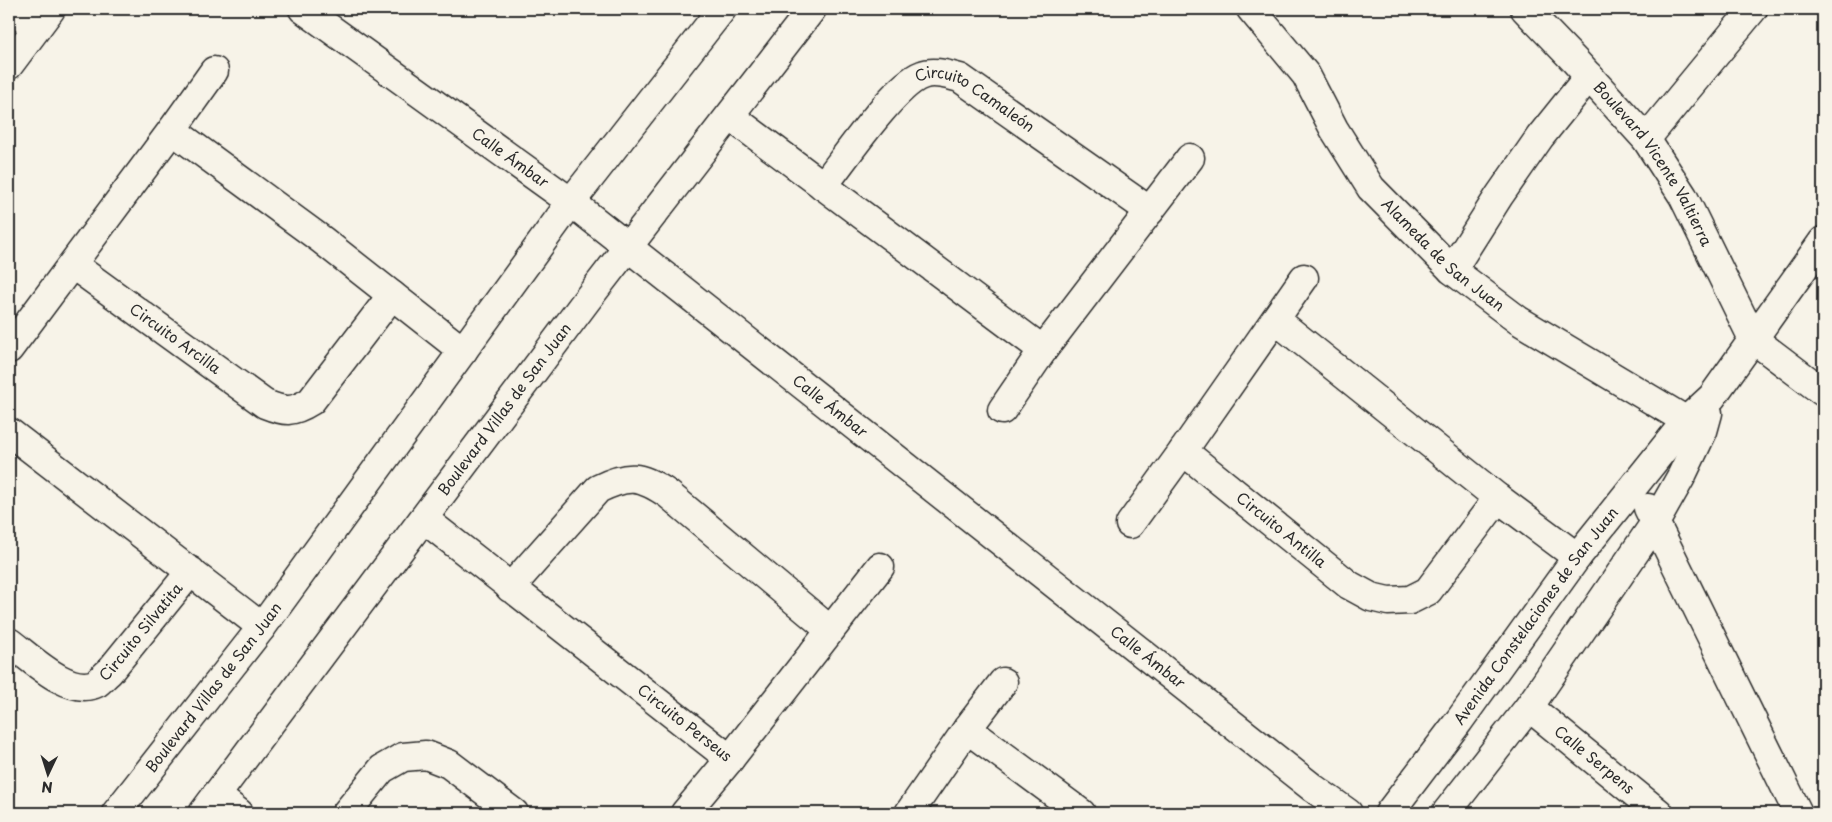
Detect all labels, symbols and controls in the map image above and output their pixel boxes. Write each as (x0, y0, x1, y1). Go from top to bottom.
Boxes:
street label: Circuito Camaleón (911, 60, 1040, 137)
street label: Boulevard Vicente Valtierra (1589, 75, 1719, 250)
street label: Calle Ámbar (467, 121, 554, 193)
street label: Alameda de San Juan (1377, 192, 1510, 316)
street label: Circuito Arcilla (125, 297, 227, 379)
street label: Boulevard Villas de San Juan (431, 317, 576, 500)
street label: Calle Ámbar (788, 368, 873, 442)
street label: Circuito Antilla (1232, 485, 1333, 573)
street label: Avenida Constelaciones de San Juan (1447, 501, 1623, 729)
street label: Circuito Silvatita (93, 577, 188, 686)
street label: Boulevard Villas de San Juan (139, 597, 286, 777)
street label: Calle Ámbar (1106, 619, 1191, 693)
street label: Circuito Perseus (633, 678, 738, 767)
street label: Calle Serpens (1550, 719, 1640, 799)
north arrow (22, 750, 72, 800)
text: N (41, 777, 53, 798)

